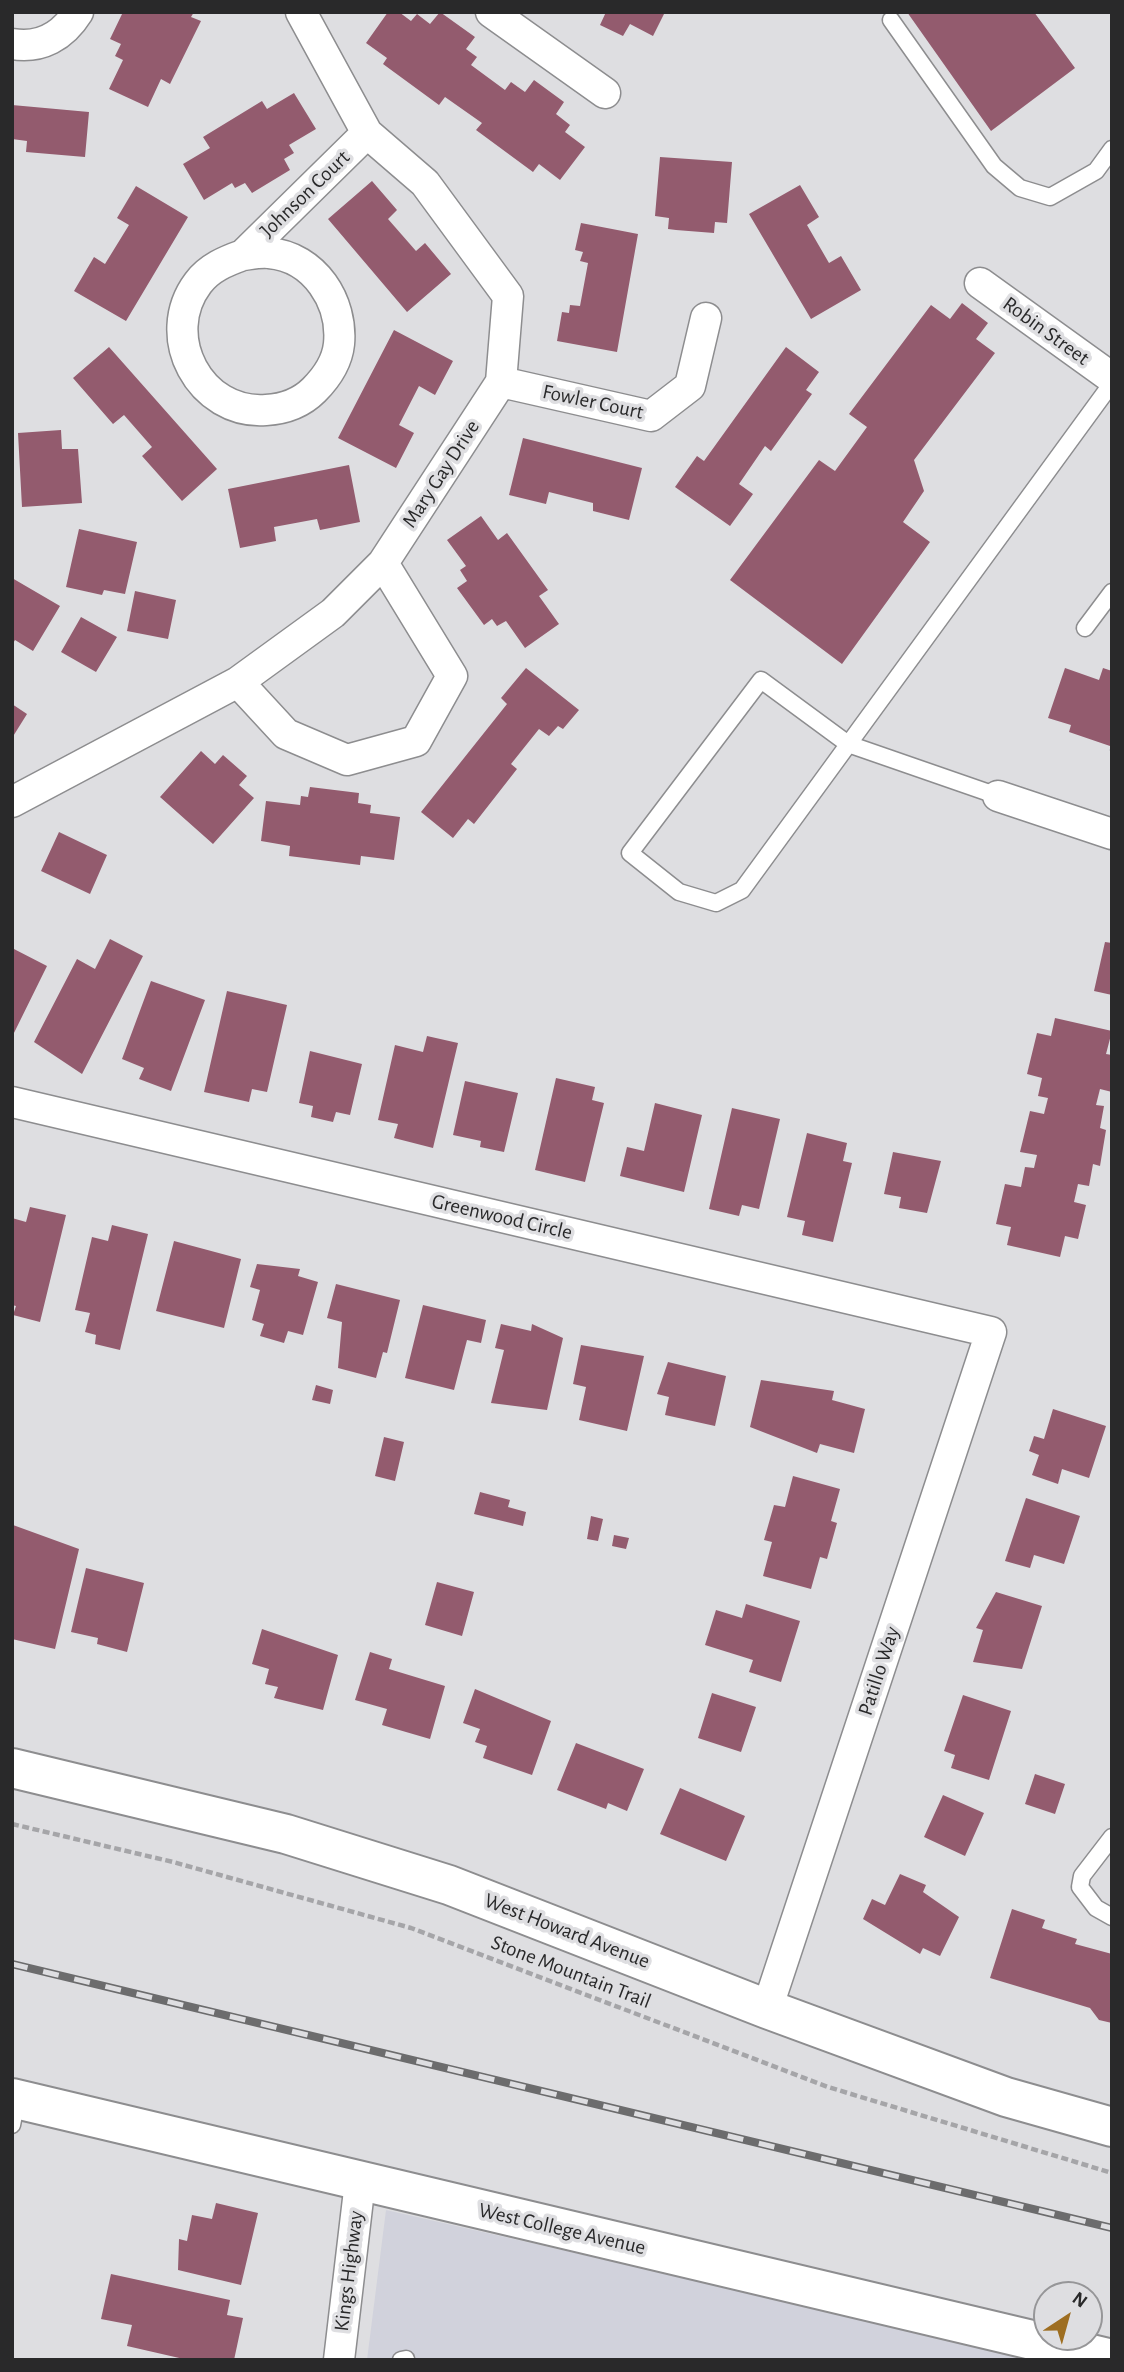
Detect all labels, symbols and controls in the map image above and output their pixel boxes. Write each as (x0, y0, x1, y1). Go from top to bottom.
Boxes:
street label: Johnson Court (255, 145, 355, 243)
street label: Robin Street (998, 291, 1094, 371)
street label: Fowler Court (540, 379, 646, 425)
street label: Mary Gay Drive (397, 415, 485, 533)
street label: Greenwood Circle (429, 1189, 575, 1245)
street label: Patillo Way (853, 1623, 905, 1719)
street label: West Howard Avenue (481, 1888, 653, 1974)
street label: Stone Mountain Trail (487, 1930, 655, 2014)
street label: West College Avenue (476, 2198, 648, 2260)
street label: Kings Highway (329, 2209, 369, 2333)
north arrow (1033, 2281, 1103, 2351)
text: N (1069, 2289, 1090, 2312)

